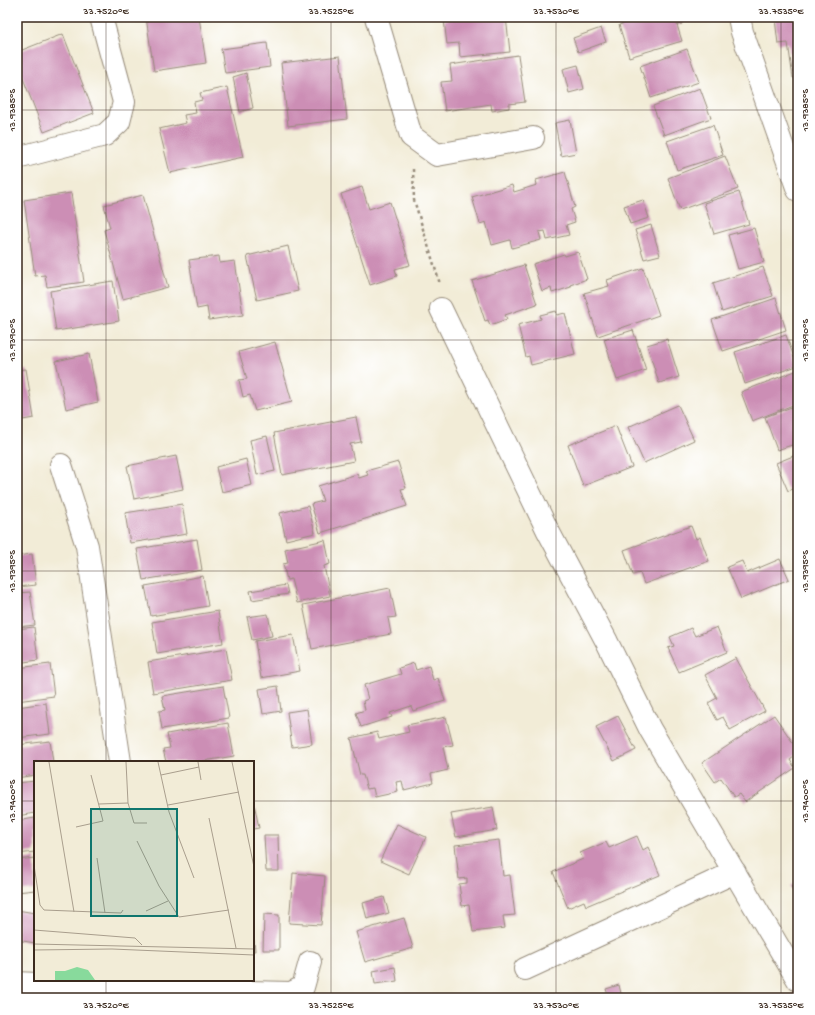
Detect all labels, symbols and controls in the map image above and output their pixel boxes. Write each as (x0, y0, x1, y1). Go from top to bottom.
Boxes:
text: 33.7520°E (82, 6, 129, 18)
text: 33.7525°E (308, 6, 354, 18)
text: 33.7530°E (532, 6, 580, 18)
text: 33.7535°E (757, 6, 804, 18)
text: 13.9385°S (7, 88, 19, 132)
text: 13.9385°S (800, 88, 812, 132)
text: 13.9390°S (7, 318, 19, 362)
text: 13.9390°S (800, 318, 812, 362)
text: 13.9395°S (7, 550, 19, 593)
text: 13.9395°S (800, 550, 812, 593)
inset map (34, 761, 254, 981)
text: 13.9400°S (7, 779, 19, 823)
text: 13.9400°S (800, 779, 812, 823)
text: 33.7520°E (82, 1000, 129, 1012)
text: 33.7525°E (308, 1000, 354, 1012)
text: 33.7530°E (532, 1000, 580, 1012)
text: 33.7535°E (757, 1000, 804, 1012)

